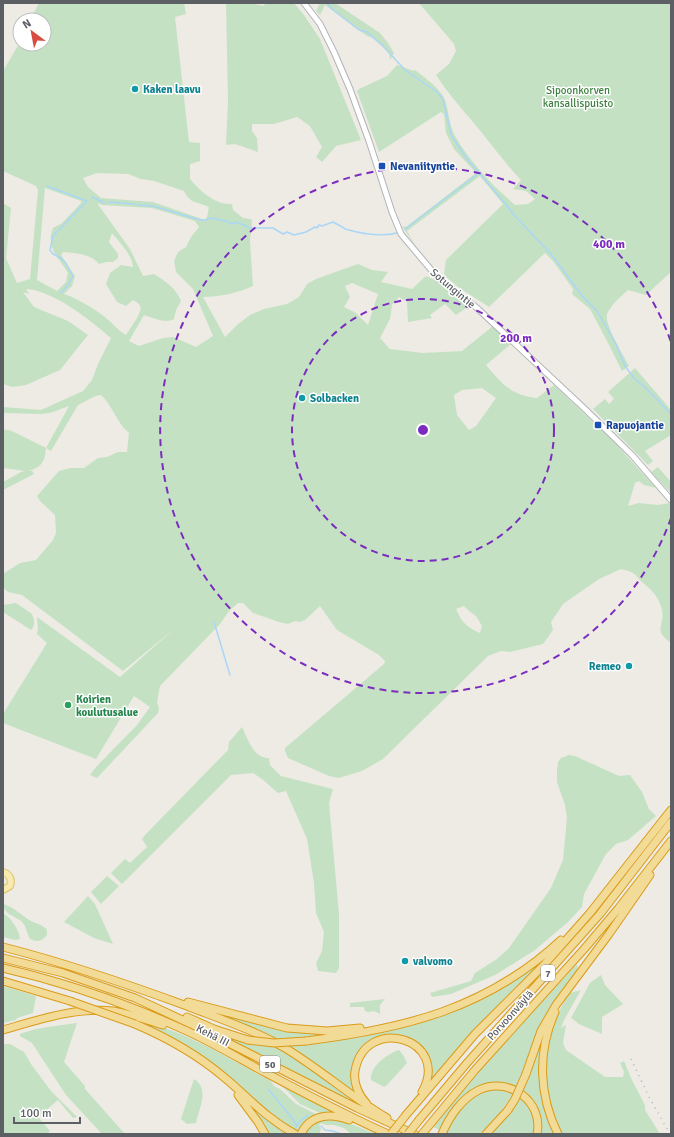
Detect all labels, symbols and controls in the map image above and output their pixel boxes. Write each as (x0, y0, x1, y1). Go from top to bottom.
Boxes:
north arrow (12, 12, 52, 52)
text: N (20, 16, 34, 31)
place label: Kaken laavu (143, 83, 201, 96)
marker: Kaken laavu (130, 84, 140, 94)
park label: Sipoonkorven kansallispuisto (543, 84, 614, 110)
place label: Nevaniityntie (390, 160, 456, 173)
marker: Nevaniityntie (377, 161, 387, 171)
text: 400 m (593, 237, 625, 252)
street label: Sotungintie (428, 266, 478, 311)
text: 200 m (500, 331, 532, 346)
place label: Solbacken (310, 392, 359, 405)
marker: Solbacken (297, 393, 307, 403)
place label: Rapuojantie (606, 419, 664, 432)
marker: Rapuojantie (593, 420, 603, 430)
centre of rings (416, 423, 430, 437)
place label: Remeo (589, 660, 621, 673)
marker: Remeo (624, 661, 634, 671)
place label: Koirien koulutusalue (76, 693, 139, 719)
marker: Koirien koulutusalue (63, 700, 73, 710)
place label: valvomo (412, 955, 453, 968)
marker: valvomo (400, 956, 410, 966)
road number: 7 (541, 965, 555, 981)
street label: Porvoonväylä (485, 987, 536, 1043)
street label: Kehä III (194, 1022, 232, 1049)
road number: 50 (260, 1056, 280, 1072)
scale bar (14, 1099, 80, 1125)
text: 100 m (20, 1106, 52, 1121)

